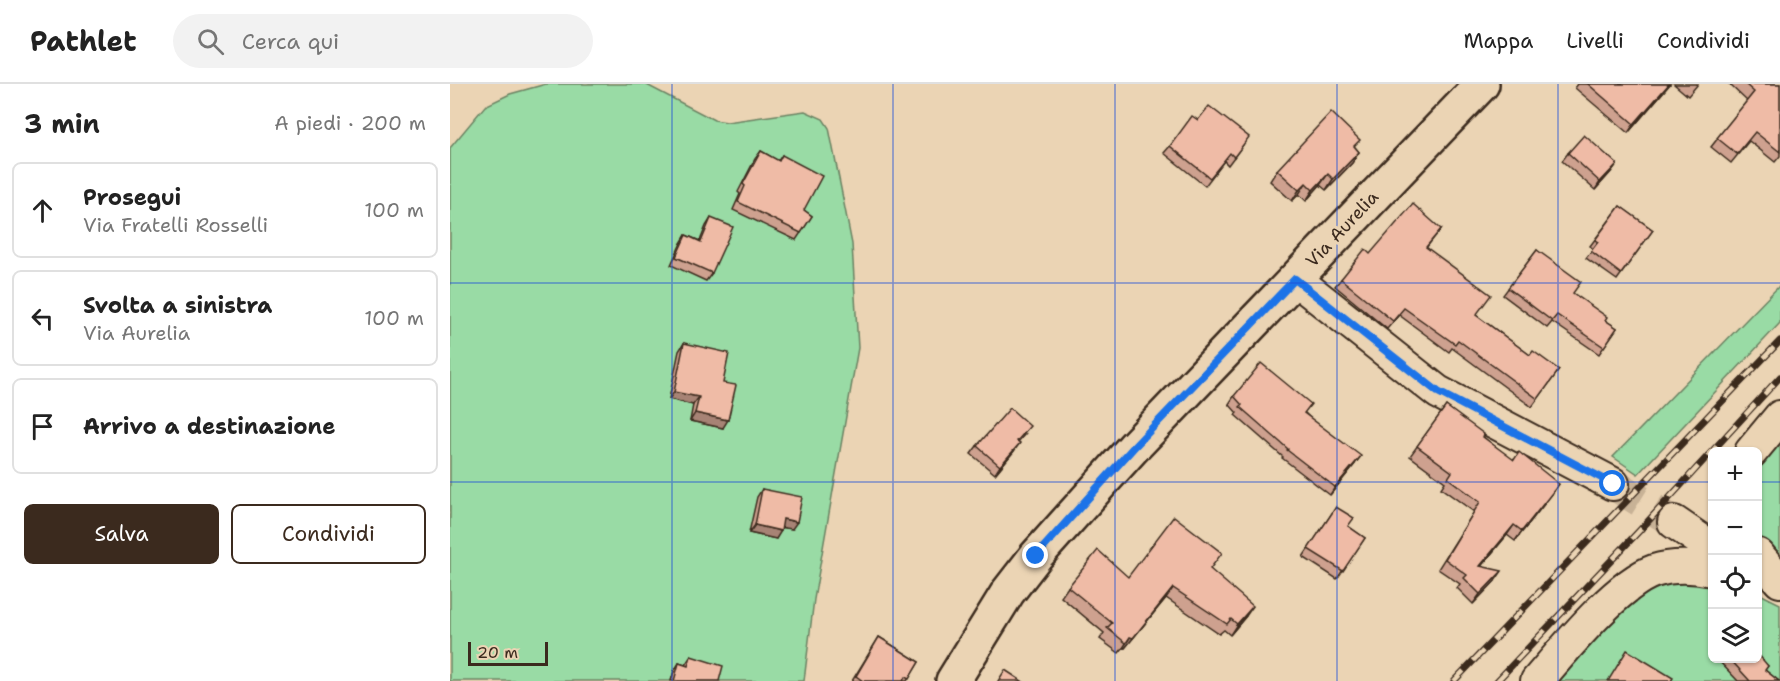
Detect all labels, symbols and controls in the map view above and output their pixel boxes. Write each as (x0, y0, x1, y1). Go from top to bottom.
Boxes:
search box (173, 14, 593, 68)
text: Pathlet (30, 22, 137, 60)
icon: search (194, 25, 227, 58)
text: Cerca qui (242, 27, 339, 56)
text: Mappa (1463, 27, 1533, 55)
text: Livelli (1566, 27, 1624, 55)
text: Condividi (1657, 27, 1750, 55)
text: 3 min (24, 106, 100, 141)
text: A piedi · 200 m (274, 110, 426, 136)
text: Prosegui (83, 183, 181, 212)
street label: Via Aurelia (1300, 186, 1384, 272)
icon: ahead (26, 194, 59, 227)
text: 100 m (364, 197, 424, 223)
text: Via Fratelli Rosselli (83, 212, 268, 238)
text: Svolta a sinistra (83, 291, 272, 320)
icon: left (26, 302, 59, 335)
text: 100 m (364, 305, 424, 331)
text: Via Aurelia (83, 320, 190, 346)
icon: arrive (26, 410, 59, 443)
text: Arrivo a destinazione (83, 412, 335, 441)
map controls (1708, 447, 1762, 663)
button: + (1708, 447, 1762, 501)
route start (1599, 470, 1625, 496)
button: − (1708, 501, 1762, 555)
button: Salva (24, 504, 219, 564)
button: Condividi (231, 504, 426, 564)
route end (1022, 542, 1048, 568)
button: locate (1708, 555, 1762, 609)
button: layers (1708, 609, 1762, 663)
scale bar (468, 639, 548, 666)
text: 20 m (477, 642, 518, 663)

